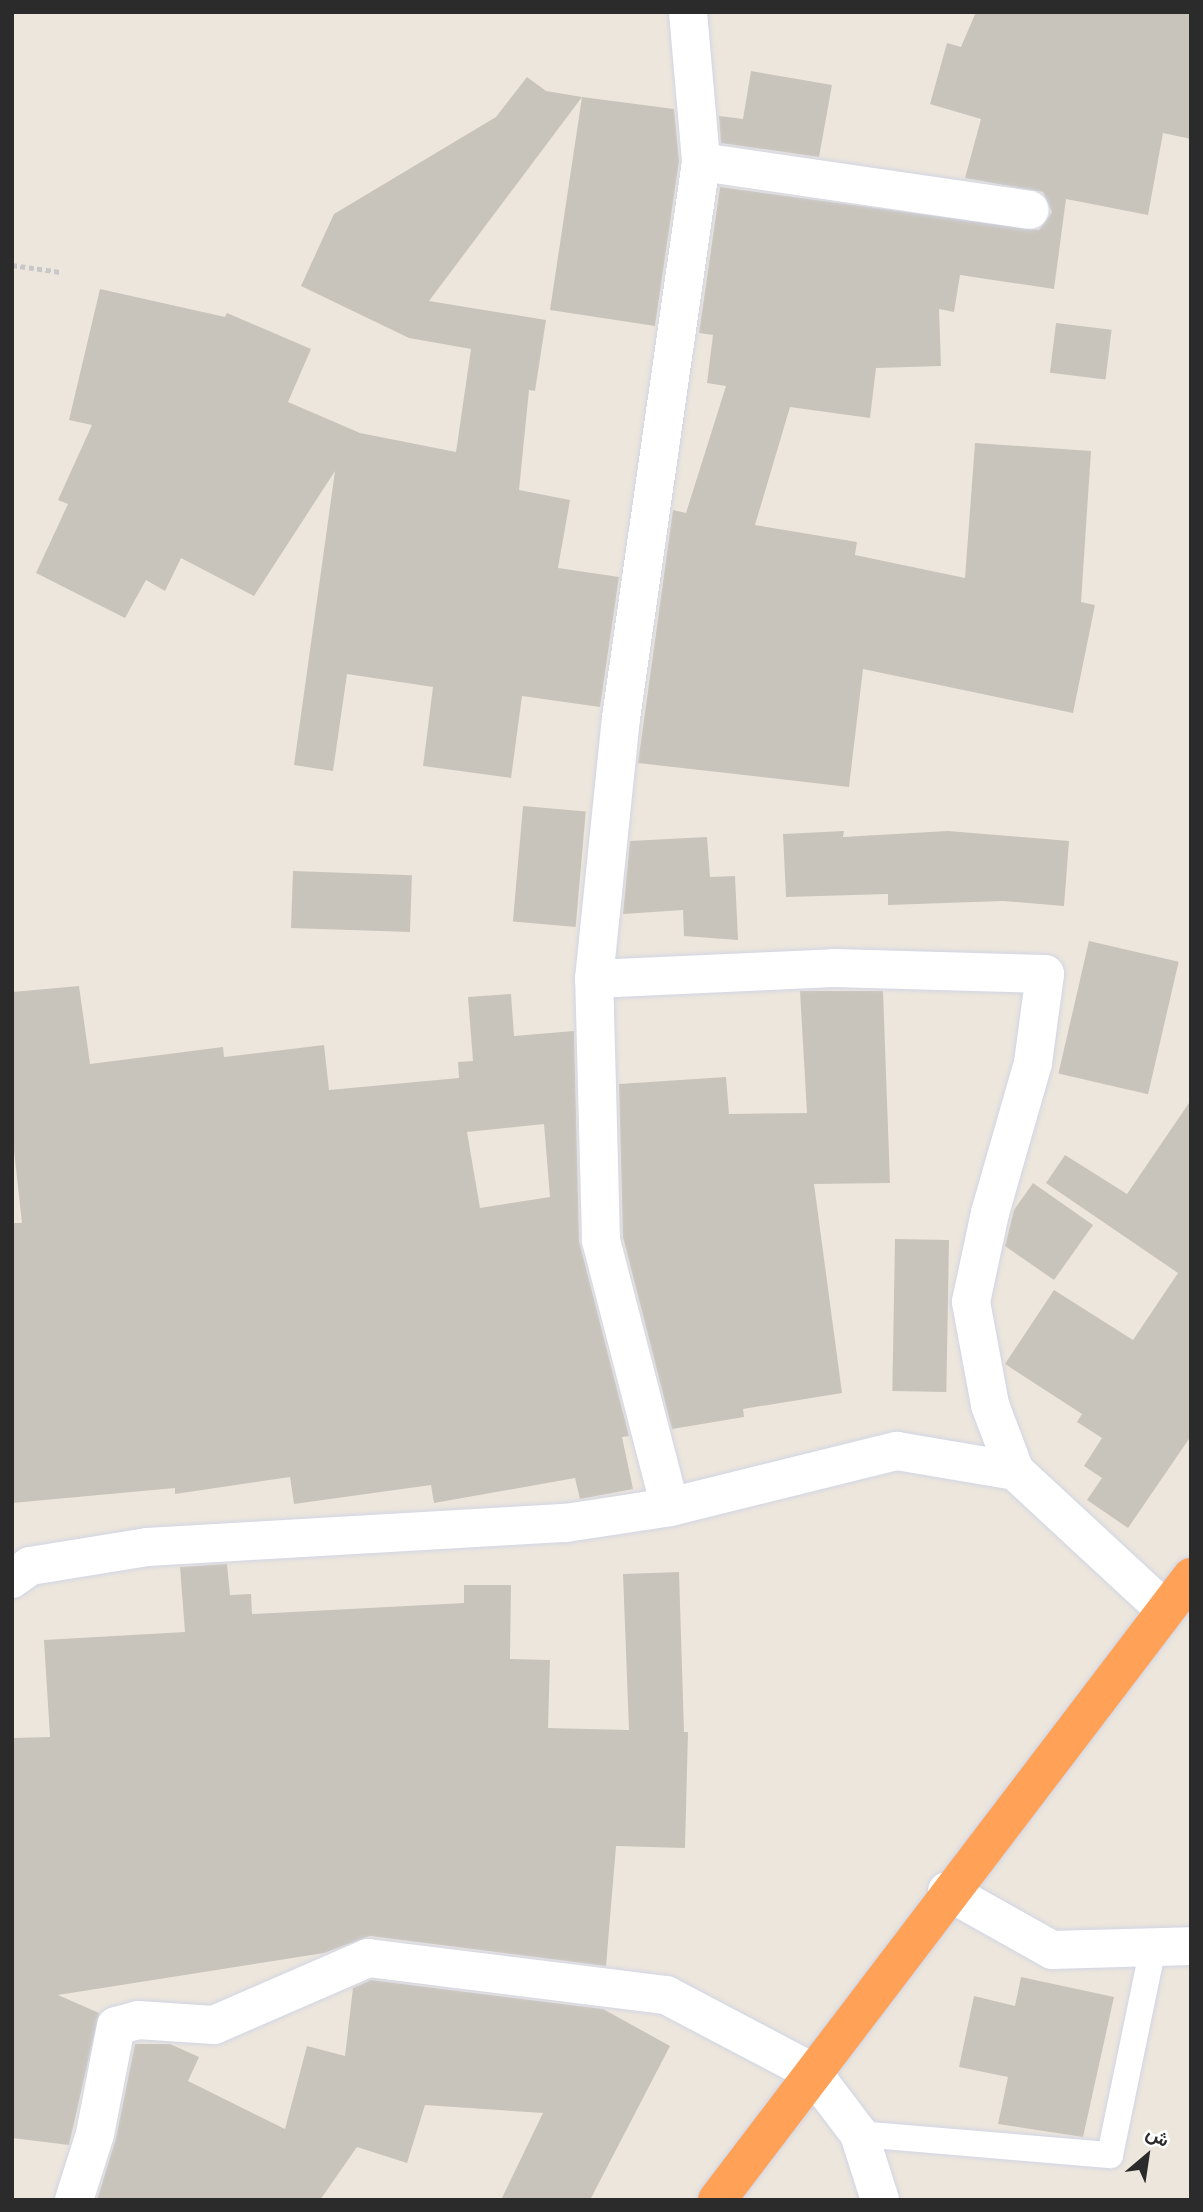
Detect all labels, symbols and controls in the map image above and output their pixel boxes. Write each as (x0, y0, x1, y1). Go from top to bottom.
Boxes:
north arrow (1112, 2121, 1182, 2191)
text: ش (1142, 2122, 1173, 2153)

